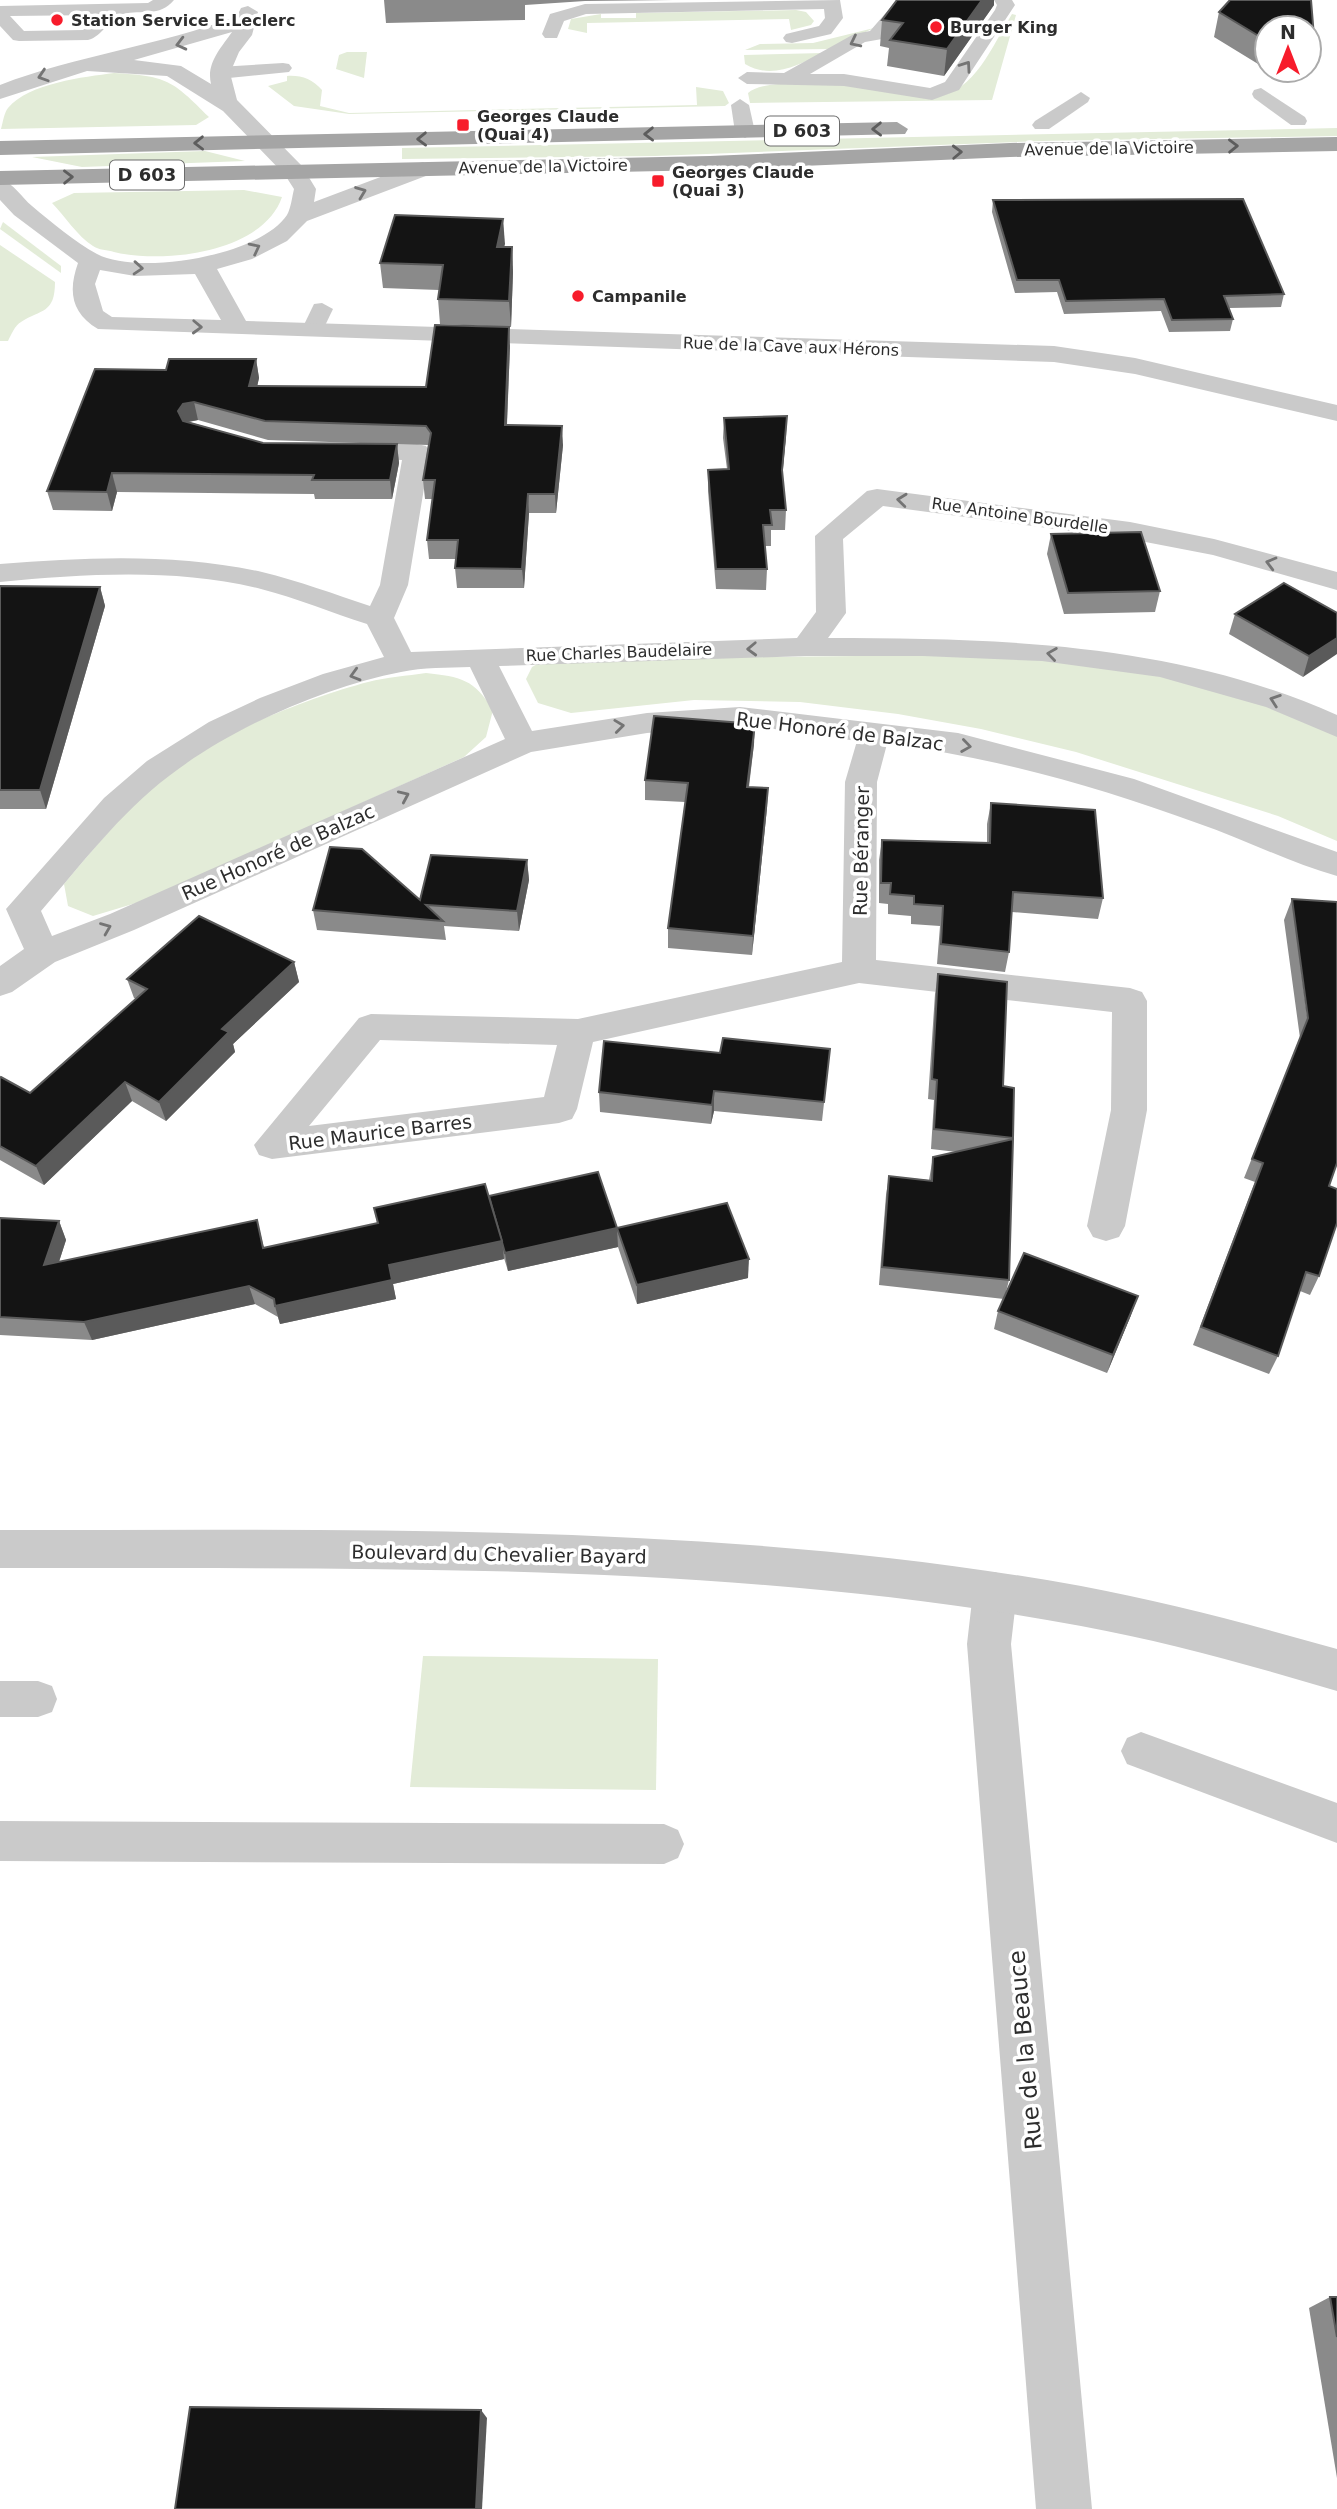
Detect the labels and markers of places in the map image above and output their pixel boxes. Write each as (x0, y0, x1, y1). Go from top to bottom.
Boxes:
place label: Station Service E.Leclerc (71, 11, 295, 30)
marker: Station Service E.Leclerc (49, 12, 65, 28)
place label: Burger King (950, 18, 1058, 37)
marker: Burger King (928, 19, 944, 35)
place label: Georges Claude (Quai 4) (477, 107, 619, 144)
marker: Georges Claude (Quai 4) (455, 117, 471, 133)
place label: Georges Claude (Quai 3) (672, 163, 814, 200)
marker: Georges Claude (Quai 3) (650, 173, 666, 189)
place label: Campanile (592, 287, 687, 306)
marker: Campanile (570, 288, 586, 304)

